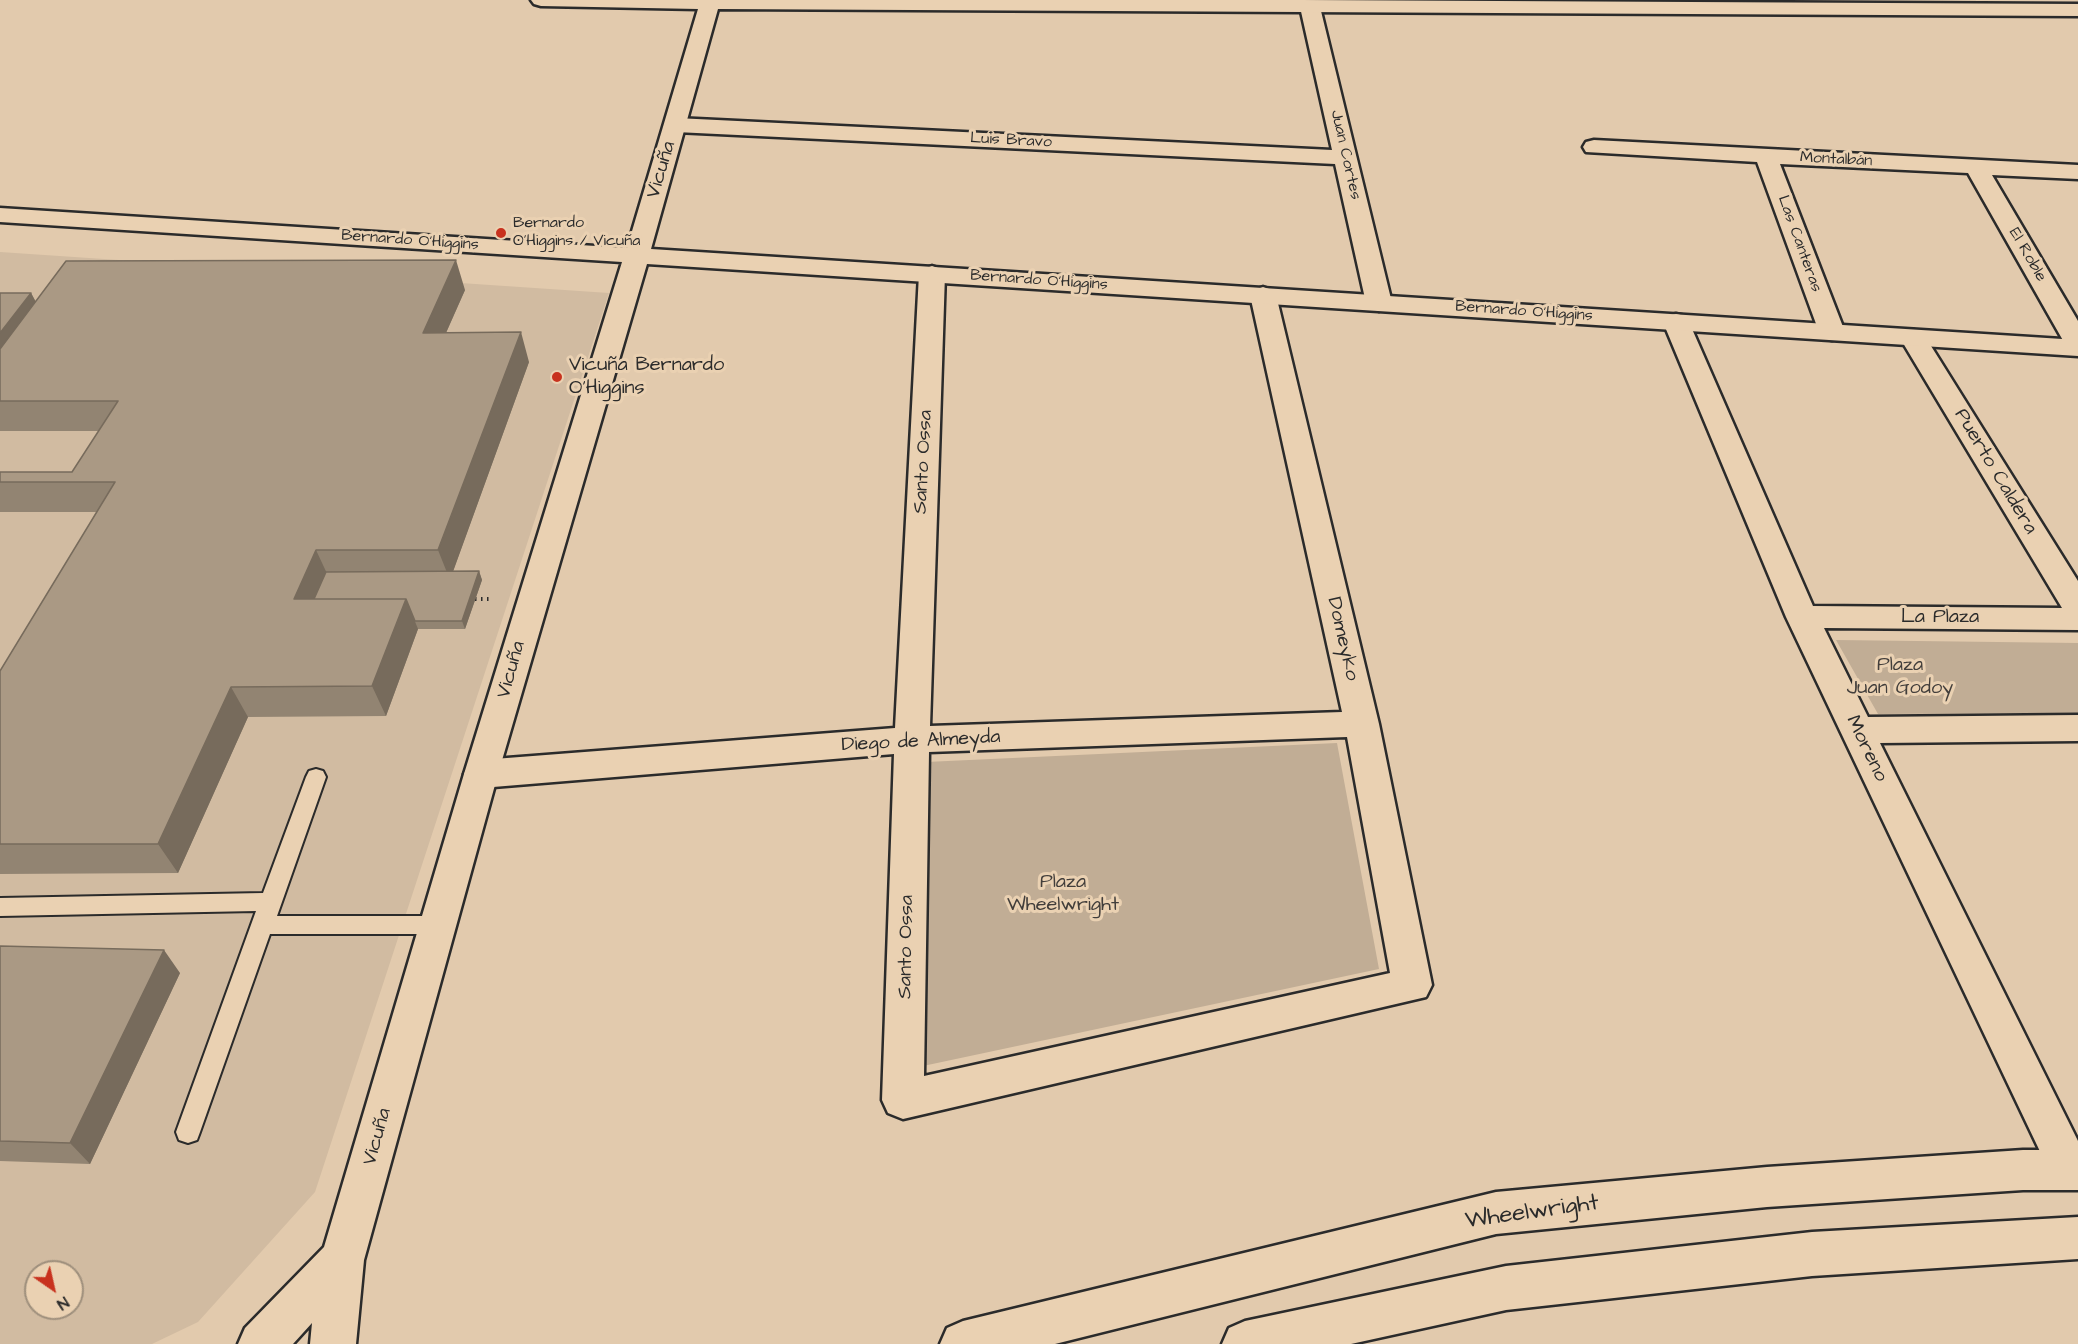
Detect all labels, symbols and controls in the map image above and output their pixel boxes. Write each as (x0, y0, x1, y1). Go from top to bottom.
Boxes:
street label: Juan Cortes (1325, 108, 1365, 202)
street label: Luis Bravo (970, 129, 1052, 153)
street label: Vicuña (642, 138, 682, 202)
street label: Montalbán (1799, 149, 1873, 171)
street label: Las Canteras (1773, 193, 1825, 295)
place label: Bernardo O'Higgins / Vicuña (513, 214, 640, 252)
street label: El Roble (2004, 225, 2050, 285)
marker: Bernardo O'Higgins / Vicuña (494, 226, 508, 240)
street label: Bernardo O'Higgins (341, 227, 479, 255)
street label: Bernardo O'Higgins (970, 267, 1108, 295)
street label: Bernardo O'Higgins (1455, 298, 1593, 326)
place label: Vicuña Bernardo O'Higgins (569, 354, 724, 401)
marker: Vicuña Bernardo O'Higgins (550, 370, 564, 384)
street label: Puerto Caldera (1948, 405, 2042, 539)
street label: Santo Ossa (909, 409, 939, 515)
street label: Domeyko (1321, 595, 1363, 683)
street label: La Plaza (1901, 606, 1979, 630)
street label: Vicuña (492, 639, 532, 701)
park label: Plaza Juan Godoy (1847, 654, 1953, 701)
street label: Moreno (1840, 712, 1892, 786)
street label: Diego de Almeyda (841, 726, 1001, 758)
park label: Plaza Wheelwright (1007, 871, 1119, 918)
street label: Santo Ossa (894, 895, 920, 999)
street label: Vicuña (358, 1106, 398, 1168)
street label: Wheelwright (1463, 1189, 1601, 1237)
north arrow (24, 1260, 84, 1320)
text: N (53, 1291, 73, 1315)

